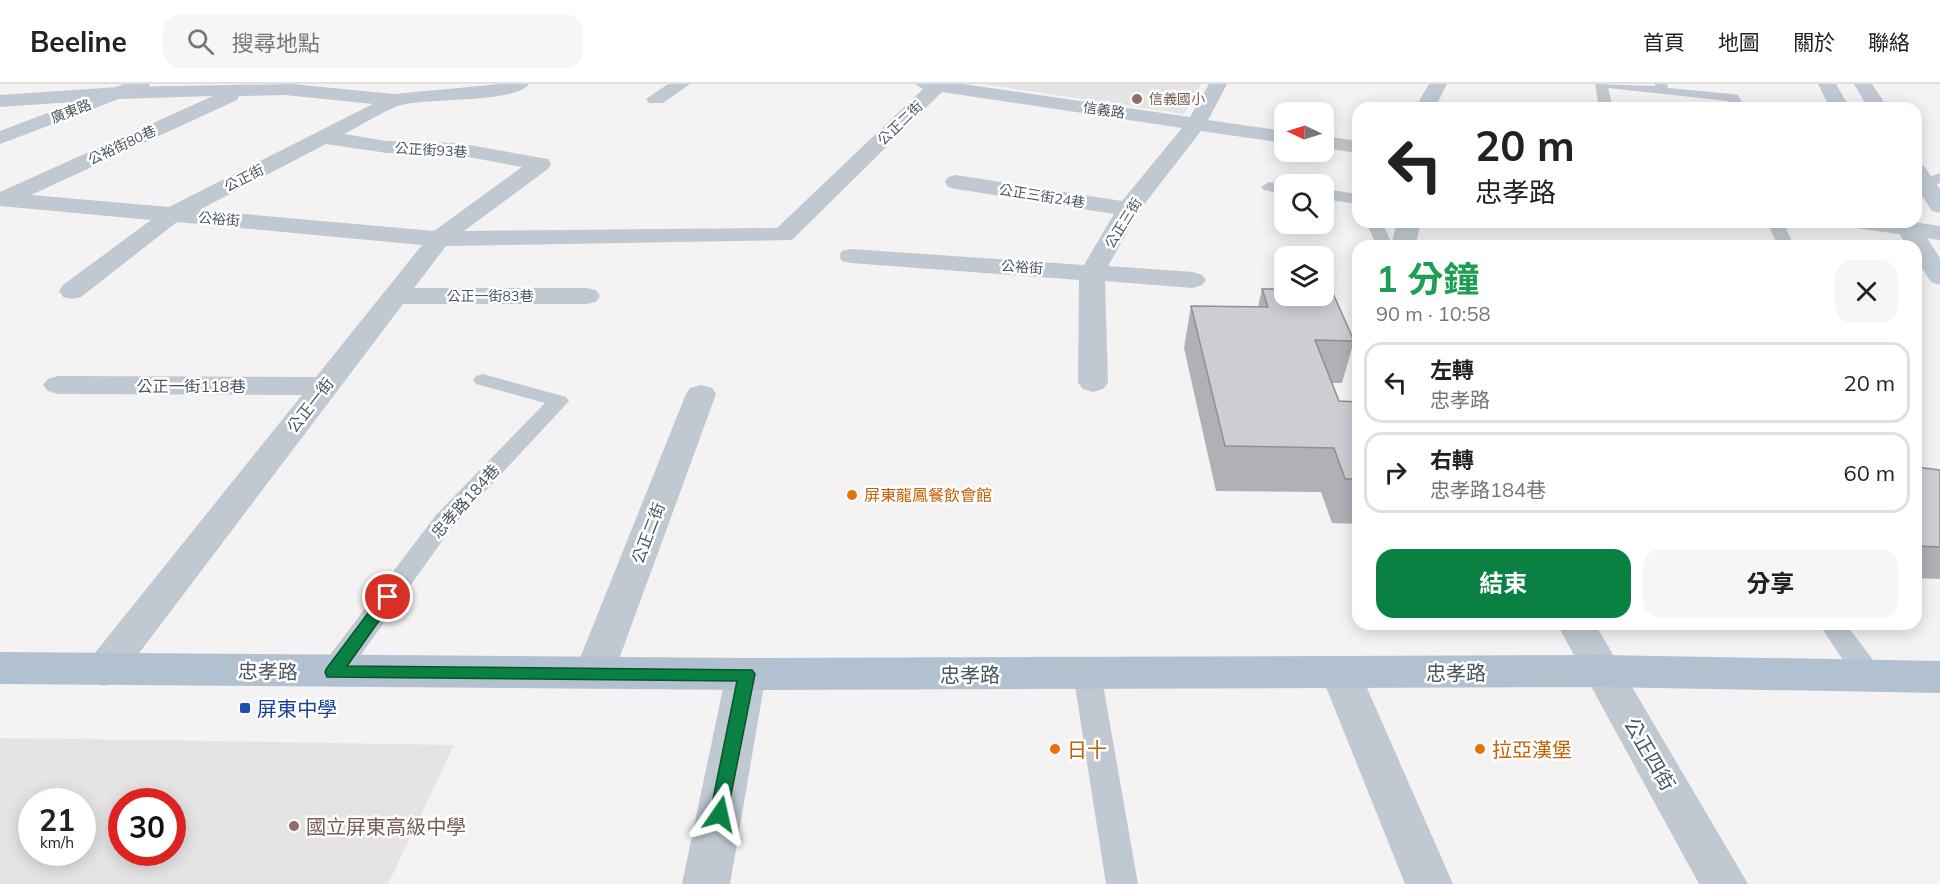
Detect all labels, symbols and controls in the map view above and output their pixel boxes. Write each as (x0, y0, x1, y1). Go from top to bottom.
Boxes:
search box (163, 14, 583, 68)
text: Beeline (30, 24, 127, 59)
icon: search (184, 25, 217, 58)
text: 搜尋地點 (232, 29, 320, 57)
text: 首頁 (1643, 29, 1685, 55)
text: 地圖 (1718, 29, 1760, 55)
text: 關於 (1793, 29, 1835, 55)
text: 聯絡 (1868, 29, 1910, 55)
place label: 信義國小 (1149, 90, 1205, 108)
marker: 信義國小 (1130, 92, 1144, 106)
street label: 廣東路 (48, 95, 94, 127)
street label: 公正二街 (874, 97, 926, 149)
street label: 信義路 (1082, 98, 1126, 122)
north arrow (1274, 102, 1334, 162)
map controls (1274, 102, 1334, 306)
text: 20 m (1475, 119, 1575, 172)
street label: 公裕街80巷 (85, 121, 159, 169)
icon: left (1376, 126, 1454, 204)
street label: 公正街93巷 (394, 139, 468, 161)
street label: 公正街 (221, 160, 267, 196)
button: search (1274, 174, 1334, 234)
text: 忠孝路 (1475, 175, 1556, 209)
street label: 公正三街24巷 (998, 180, 1086, 212)
street label: 公正三街 (1101, 194, 1145, 252)
street label: 公裕街 (197, 208, 241, 230)
button: layers (1274, 246, 1334, 306)
text: 1 分鐘 (1376, 256, 1479, 301)
street label: 公裕街 (1000, 257, 1044, 277)
button: close (1835, 260, 1898, 323)
street label: 公正一街83巷 (447, 287, 533, 305)
text: 90 m · 10:58 (1376, 301, 1490, 326)
text: 左轉 (1430, 356, 1474, 384)
icon: left (1379, 366, 1412, 399)
text: 20 m (1844, 369, 1895, 397)
street label: 公正一街 (282, 374, 338, 436)
street label: 公正一街118巷 (137, 376, 245, 396)
text: 忠孝路 (1430, 387, 1490, 412)
text: 右轉 (1430, 446, 1474, 474)
icon: right (1379, 456, 1412, 489)
text: 60 m (1844, 459, 1895, 487)
street label: 忠孝路184巷 (427, 460, 503, 542)
text: 忠孝路184巷 (1430, 477, 1546, 502)
place label: 屏東龍鳳餐飲會館 (864, 485, 992, 505)
marker: 屏東龍鳳餐飲會館 (845, 488, 859, 502)
street label: 公正二街 (627, 500, 669, 566)
button: 結束 (1376, 549, 1631, 618)
button: 分享 (1643, 549, 1898, 618)
pin (362, 571, 413, 622)
icon: arrive (371, 580, 404, 613)
street label: 忠孝路 (238, 658, 298, 684)
street label: 忠孝路 (1426, 660, 1486, 685)
street label: 忠孝路 (940, 662, 1000, 687)
place label: 屏東中學 (257, 696, 337, 721)
marker: 屏東中學 (238, 701, 252, 715)
street label: 公正四街 (1619, 713, 1681, 795)
place label: 日十 (1067, 737, 1107, 762)
place label: 拉亞漢堡 (1492, 737, 1572, 762)
marker: 日十 (1048, 742, 1062, 756)
marker: 拉亞漢堡 (1473, 742, 1487, 756)
position arrow (688, 782, 752, 846)
speed limit sign: 30 (108, 788, 186, 866)
text: 21 (39, 801, 75, 839)
place label: 國立屏東高級中學 (306, 814, 466, 839)
marker: 國立屏東高級中學 (287, 819, 301, 833)
text: km/h (40, 833, 74, 852)

